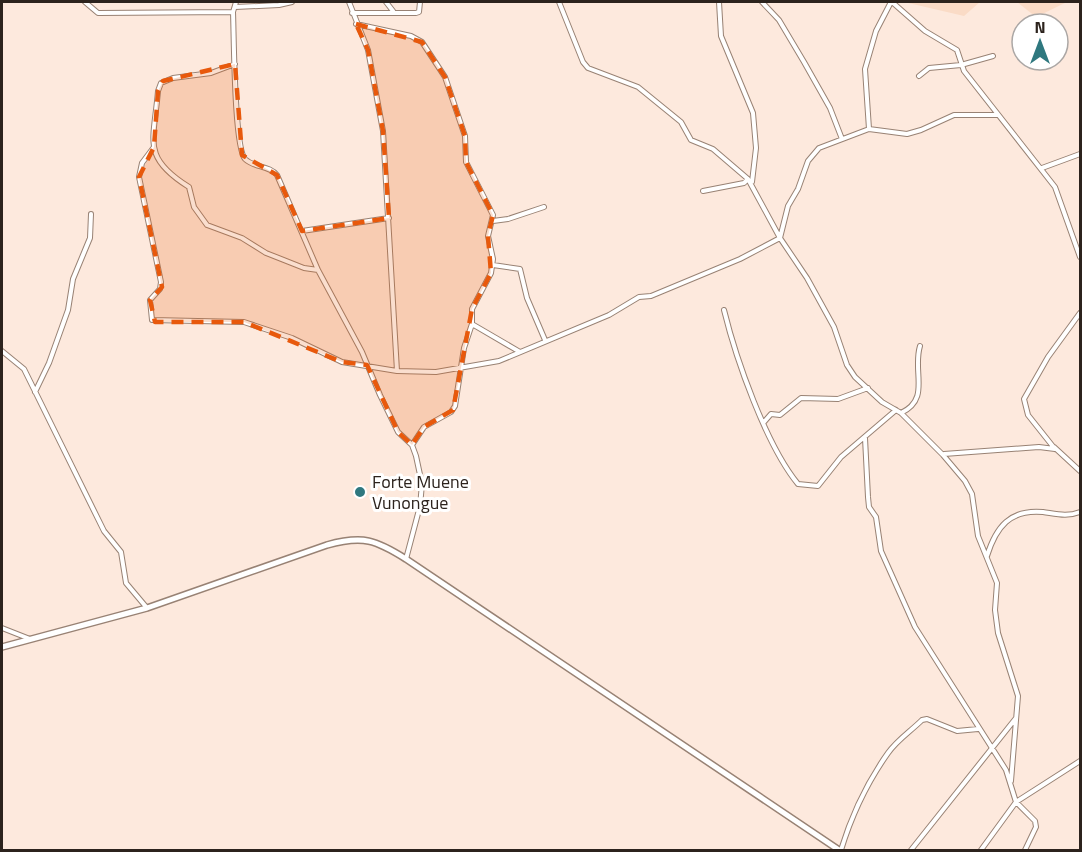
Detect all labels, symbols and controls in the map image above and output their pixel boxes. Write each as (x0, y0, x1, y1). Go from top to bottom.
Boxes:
north arrow (1010, 12, 1070, 72)
text: N (1034, 15, 1046, 39)
place label: Forte Muene Vunongue (372, 468, 469, 516)
marker: Forte Muene Vunongue (353, 485, 367, 499)

